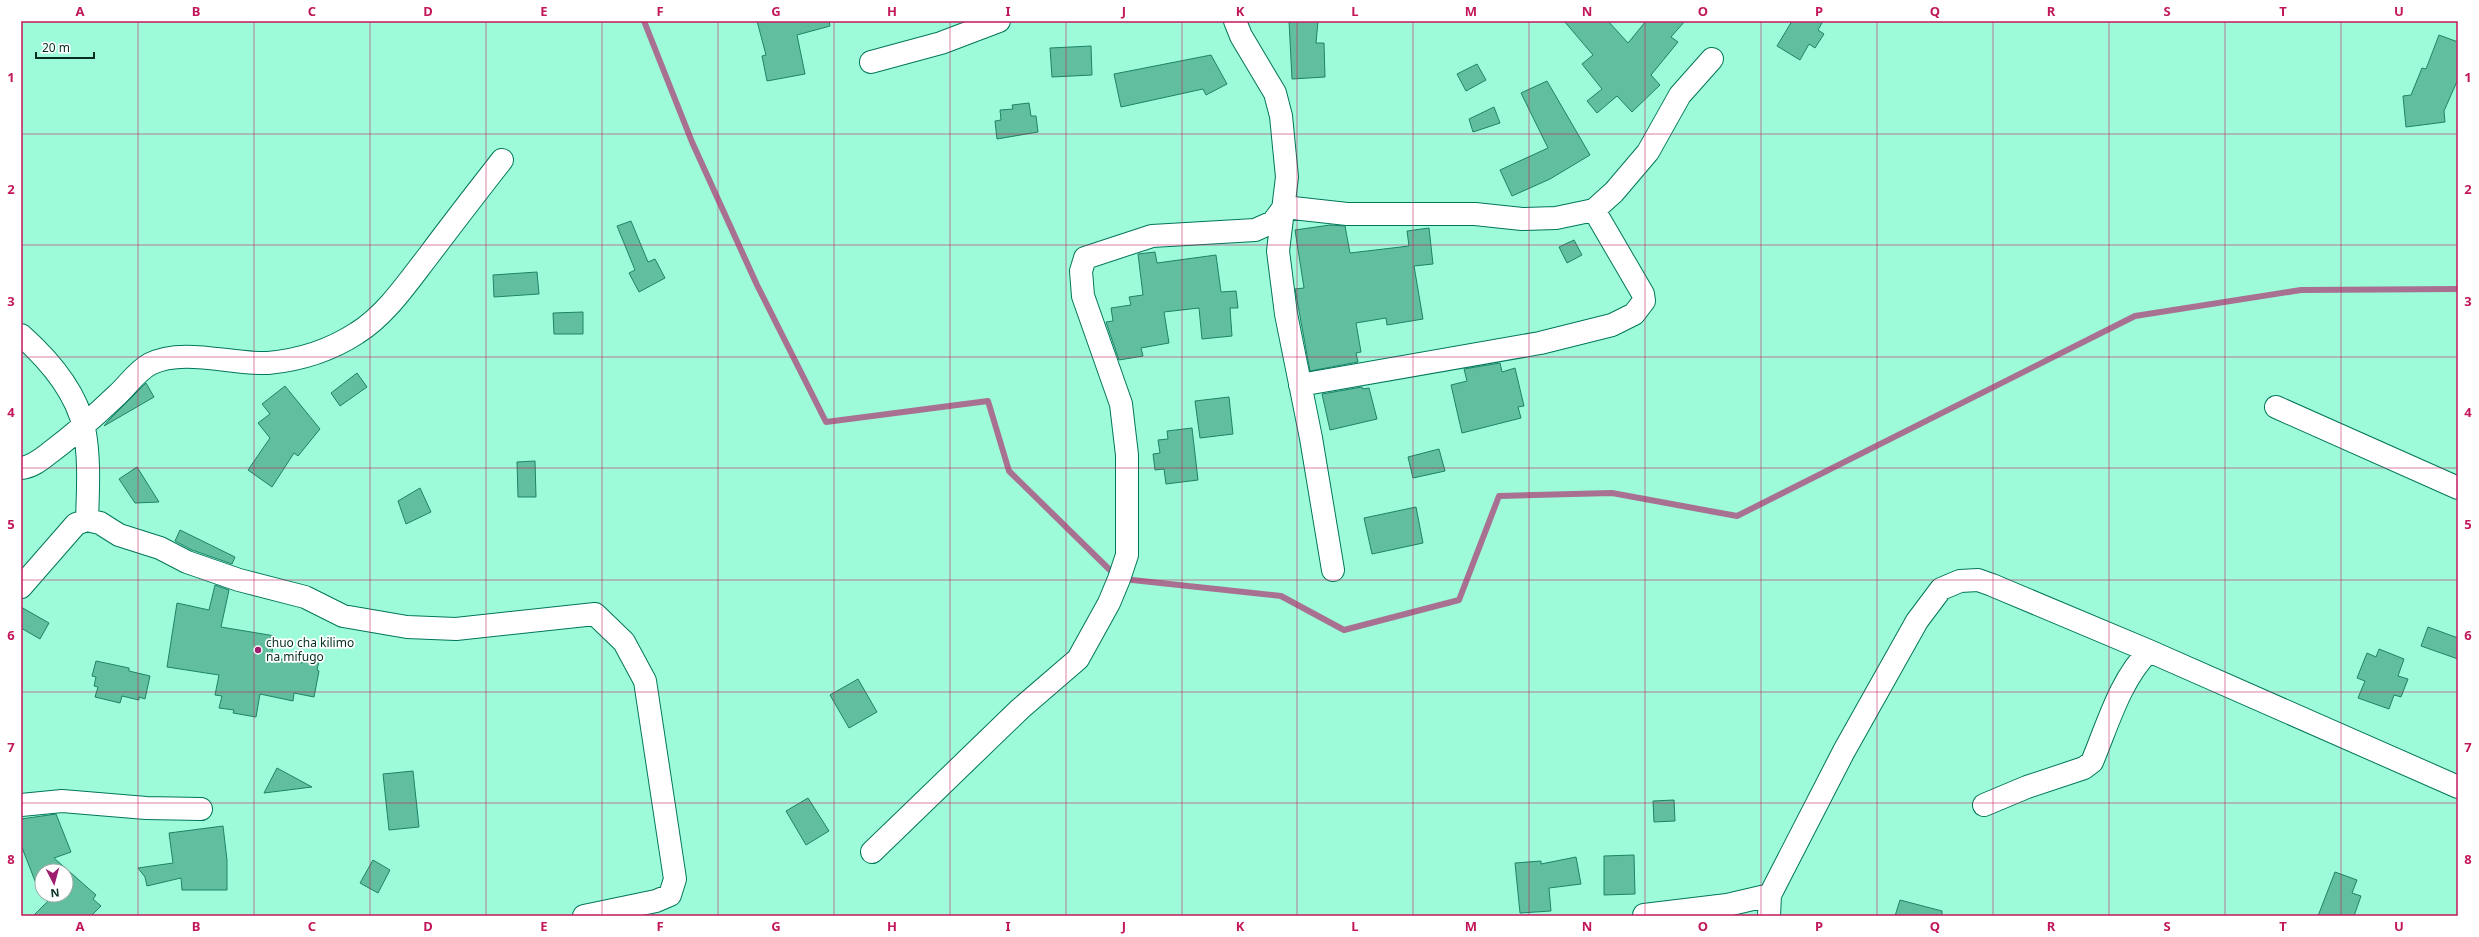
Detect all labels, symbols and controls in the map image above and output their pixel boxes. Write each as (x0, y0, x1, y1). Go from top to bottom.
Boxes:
text: A (76, 2, 85, 20)
text: B (192, 2, 200, 20)
text: C (308, 2, 316, 20)
text: D (423, 2, 433, 20)
text: E (540, 2, 548, 20)
text: F (656, 2, 664, 20)
text: G (771, 2, 781, 20)
text: H (887, 2, 897, 20)
text: I (1005, 2, 1011, 20)
text: J (1121, 2, 1126, 20)
text: K (1236, 2, 1245, 20)
text: L (1351, 2, 1359, 20)
text: M (1465, 2, 1477, 20)
text: N (1582, 2, 1592, 20)
text: O (1698, 2, 1708, 20)
text: P (1815, 2, 1823, 20)
text: Q (1930, 2, 1940, 20)
text: R (2047, 2, 2056, 20)
text: S (2163, 2, 2171, 20)
text: T (2279, 2, 2287, 20)
text: U (2394, 2, 2404, 20)
scale bar (36, 34, 94, 60)
text: 20 m (42, 39, 70, 56)
text: 1 (7, 68, 15, 86)
text: 1 (2464, 68, 2472, 86)
text: 2 (7, 180, 15, 198)
text: 2 (2464, 180, 2472, 198)
text: 3 (7, 292, 15, 310)
text: 3 (2464, 292, 2472, 310)
text: 4 (7, 403, 15, 421)
text: 4 (2464, 403, 2472, 421)
text: 5 (7, 515, 15, 533)
text: 5 (2464, 515, 2472, 533)
text: 6 (7, 626, 15, 644)
text: 6 (2464, 626, 2472, 644)
place label: chuo cha kilimo na mifugo (266, 634, 354, 665)
marker: chuo cha kilimo na mifugo (253, 645, 263, 655)
text: 7 (7, 738, 15, 756)
text: 7 (2464, 738, 2472, 756)
text: 8 (7, 850, 15, 868)
text: 8 (2464, 850, 2472, 868)
north arrow (34, 863, 74, 903)
text: N (50, 886, 60, 901)
text: A (76, 917, 85, 935)
text: B (192, 917, 200, 935)
text: C (308, 917, 316, 935)
text: D (423, 917, 433, 935)
text: E (540, 917, 548, 935)
text: F (656, 917, 664, 935)
text: G (771, 917, 781, 935)
text: H (887, 917, 897, 935)
text: I (1005, 917, 1011, 935)
text: J (1121, 917, 1126, 935)
text: K (1236, 917, 1245, 935)
text: L (1351, 917, 1359, 935)
text: M (1465, 917, 1477, 935)
text: N (1582, 917, 1592, 935)
text: O (1698, 917, 1708, 935)
text: P (1815, 917, 1823, 935)
text: Q (1930, 917, 1940, 935)
text: R (2047, 917, 2056, 935)
text: S (2163, 917, 2171, 935)
text: T (2279, 917, 2287, 935)
text: U (2394, 917, 2404, 935)

